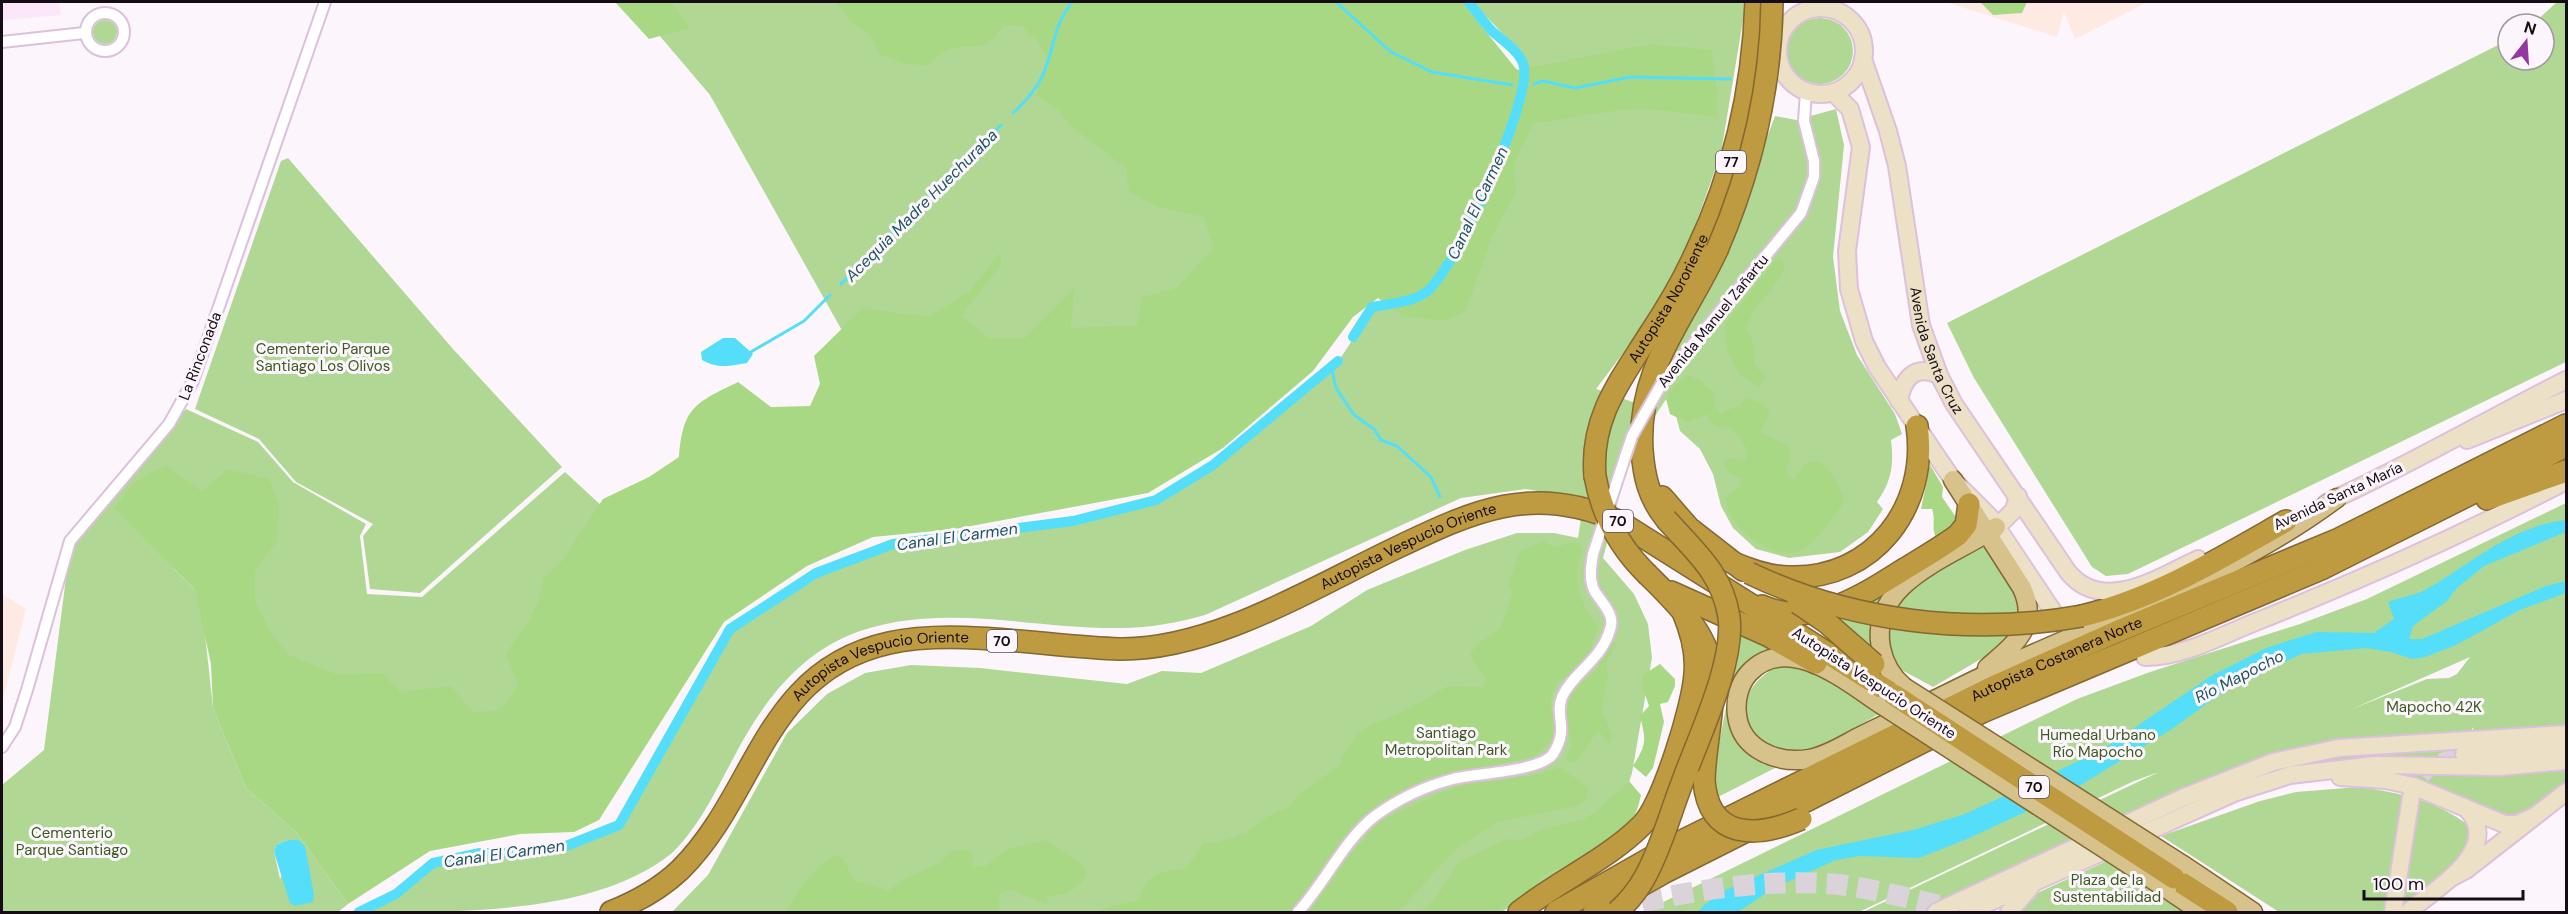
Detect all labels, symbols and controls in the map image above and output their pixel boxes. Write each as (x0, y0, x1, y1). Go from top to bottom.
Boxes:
north arrow (2496, 12, 2556, 72)
text: N (2522, 16, 2539, 40)
water label: Acequia Madre Huechuraba (840, 125, 1002, 287)
water label: Canal El Carmen (1442, 144, 1513, 263)
road number: 77 (1716, 151, 1746, 173)
street label: Autopista Nororiente (1624, 231, 1713, 367)
street label: Avenida Manuel Zañartu (1653, 250, 1773, 392)
street label: Avenida Santa Cruz (1905, 286, 1968, 418)
street label: La Rinconada (174, 309, 226, 403)
park label: Cementerio Parque Santiago Los Olivos (256, 339, 390, 376)
street label: Avenida Santa María (2270, 457, 2406, 535)
street label: Autopista Vespucio Oriente (1317, 498, 1499, 594)
road number: 70 (1603, 510, 1633, 532)
water label: Canal El Carmen (895, 518, 1019, 555)
street label: Autopista Costanera Norte (1967, 612, 2145, 706)
street label: Autopista Vespucio Oriente (1788, 622, 1960, 744)
street label: Autopista Vespucio Oriente (787, 627, 969, 705)
road number: 70 (987, 630, 1017, 652)
water label: Río Mapocho (2191, 645, 2287, 708)
park label: Mapocho 42K (2386, 697, 2482, 717)
park label: Santiago Metropolitan Park (1385, 723, 1508, 760)
park label: Humedal Urbano Río Mapocho (2040, 725, 2156, 762)
road number: 70 (2019, 776, 2049, 798)
park label: Cementerio Parque Santiago (16, 823, 128, 860)
water label: Canal El Carmen (442, 835, 566, 872)
scale bar (2364, 863, 2523, 901)
park label: Plaza de la Sustentabilidad (2053, 870, 2161, 907)
text: 100 m (2373, 872, 2424, 896)

